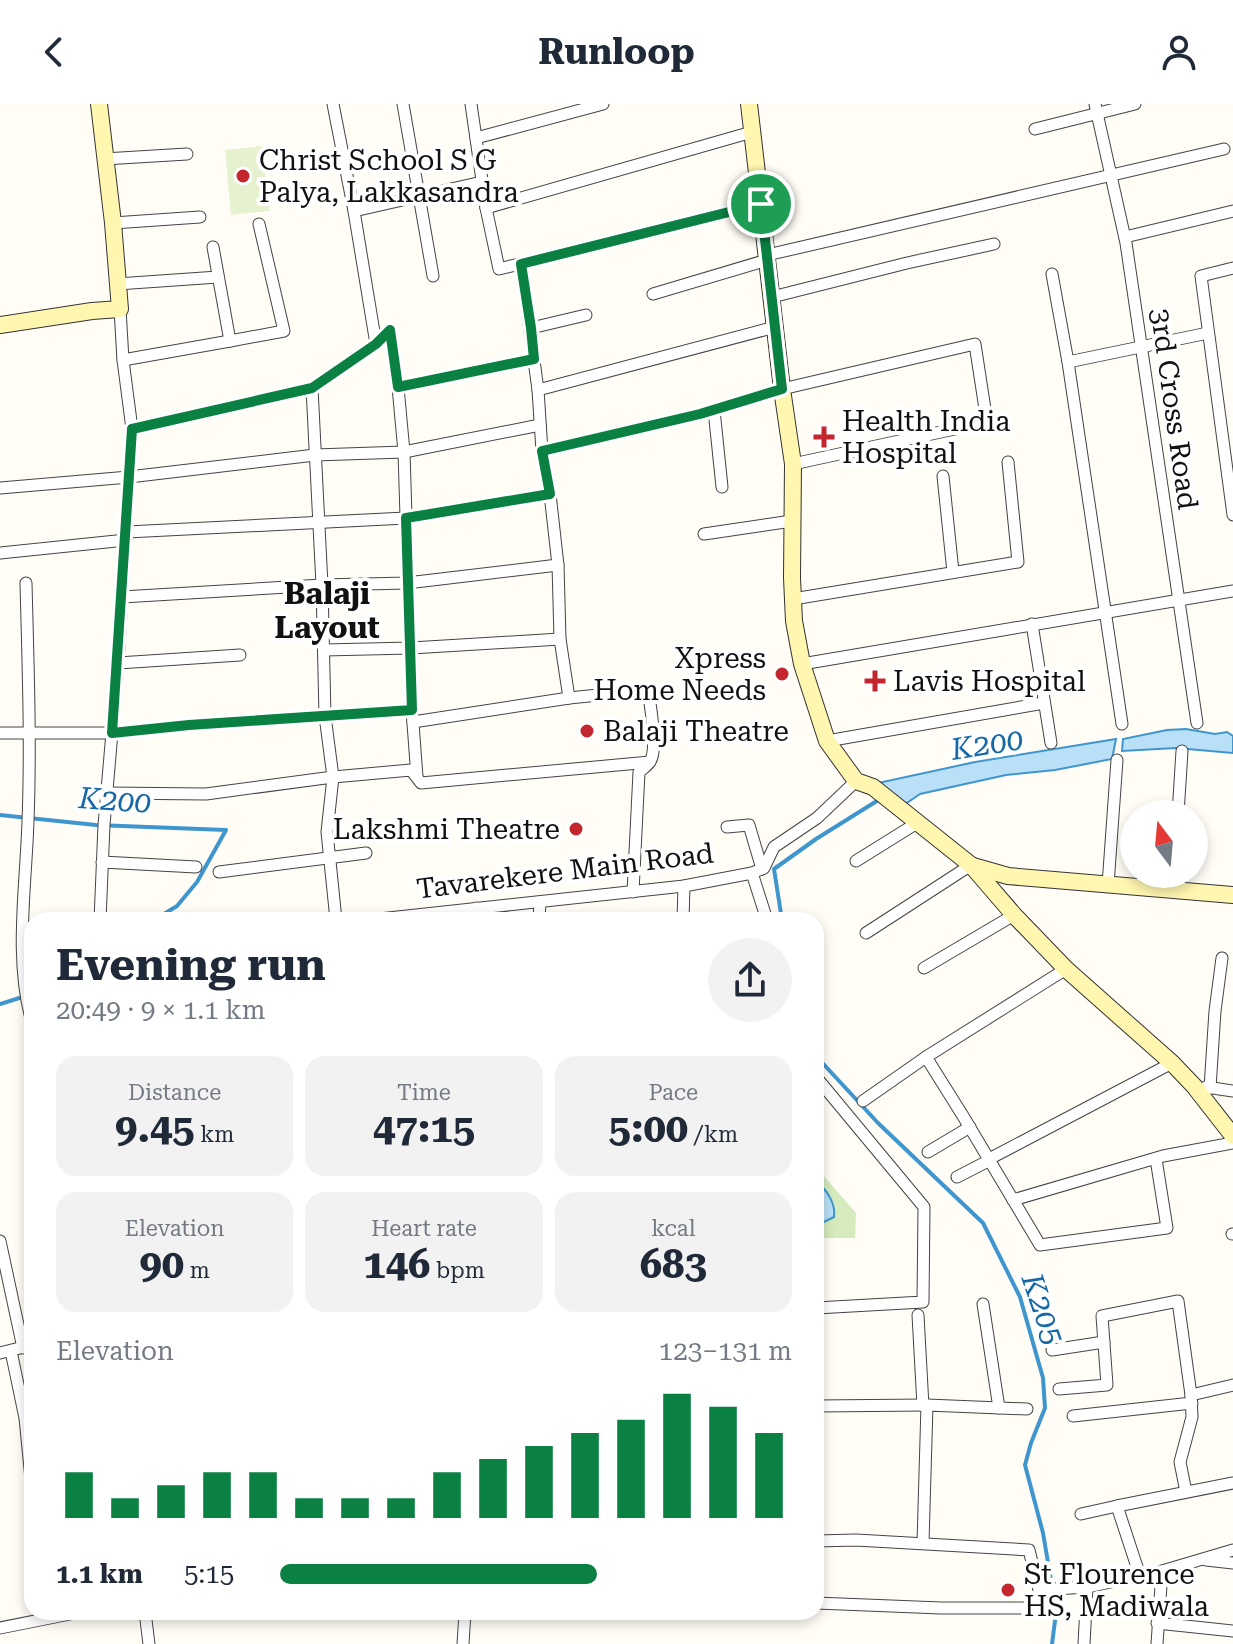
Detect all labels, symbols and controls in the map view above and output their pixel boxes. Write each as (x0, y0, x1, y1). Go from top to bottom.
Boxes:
icon: back (32, 30, 76, 74)
icon: person (1157, 30, 1201, 74)
text: Runloop (538, 31, 695, 73)
place label: Christ School S G Palya, Lakkasandra (259, 144, 519, 209)
marker: Christ School S G Palya, Lakkasandra (234, 167, 252, 185)
pin (727, 170, 795, 238)
icon: arrive (739, 182, 783, 226)
street label: 3rd Cross Road (1144, 306, 1204, 512)
place label: Health India Hospital (842, 405, 1010, 470)
marker: Health India Hospital (813, 426, 835, 448)
district label: Balaji Layout (274, 576, 380, 645)
place label: Xpress Home Needs (593, 642, 766, 707)
marker: Xpress Home Needs (773, 665, 791, 683)
place label: Lavis Hospital (893, 665, 1086, 698)
marker: Lavis Hospital (864, 670, 886, 692)
place label: Balaji Theatre (603, 715, 789, 748)
water label: K200 (947, 721, 1026, 767)
marker: Balaji Theatre (578, 722, 596, 740)
water label: K200 (76, 780, 153, 820)
north arrow (1120, 800, 1208, 888)
map controls (1120, 800, 1208, 888)
place label: Lakshmi Theatre (333, 813, 560, 846)
marker: Lakshmi Theatre (567, 820, 585, 838)
street label: Tavarekere Main Road (415, 836, 715, 906)
button: share (708, 938, 792, 1022)
text: Evening run (56, 939, 326, 991)
text: 20:49 · 9 × 1.1 km (56, 995, 266, 1025)
text: Distance (128, 1080, 221, 1105)
text: Time (397, 1080, 451, 1105)
text: Pace (649, 1080, 698, 1105)
text: 9.45 (115, 1105, 195, 1152)
text: 47:15 (373, 1105, 475, 1152)
text: 5:00 (608, 1105, 688, 1152)
text: km (195, 1122, 234, 1147)
text: /km (688, 1122, 738, 1147)
text: Elevation (125, 1216, 225, 1241)
text: Heart rate (371, 1216, 477, 1241)
text: kcal (651, 1216, 695, 1241)
text: 90 (139, 1241, 184, 1288)
text: 146 (363, 1241, 430, 1288)
text: 683 (640, 1241, 707, 1288)
text: m (184, 1258, 210, 1283)
text: bpm (430, 1258, 485, 1283)
water label: K205 (1014, 1268, 1071, 1349)
text: Elevation (56, 1336, 174, 1366)
text: 123–131 m (659, 1336, 792, 1366)
place label: St Flourence HS, Madiwala (1024, 1558, 1209, 1623)
text: 1.1 km (56, 1559, 143, 1589)
text: 5:15 (184, 1559, 234, 1589)
marker: St Flourence HS, Madiwala (999, 1581, 1017, 1599)

